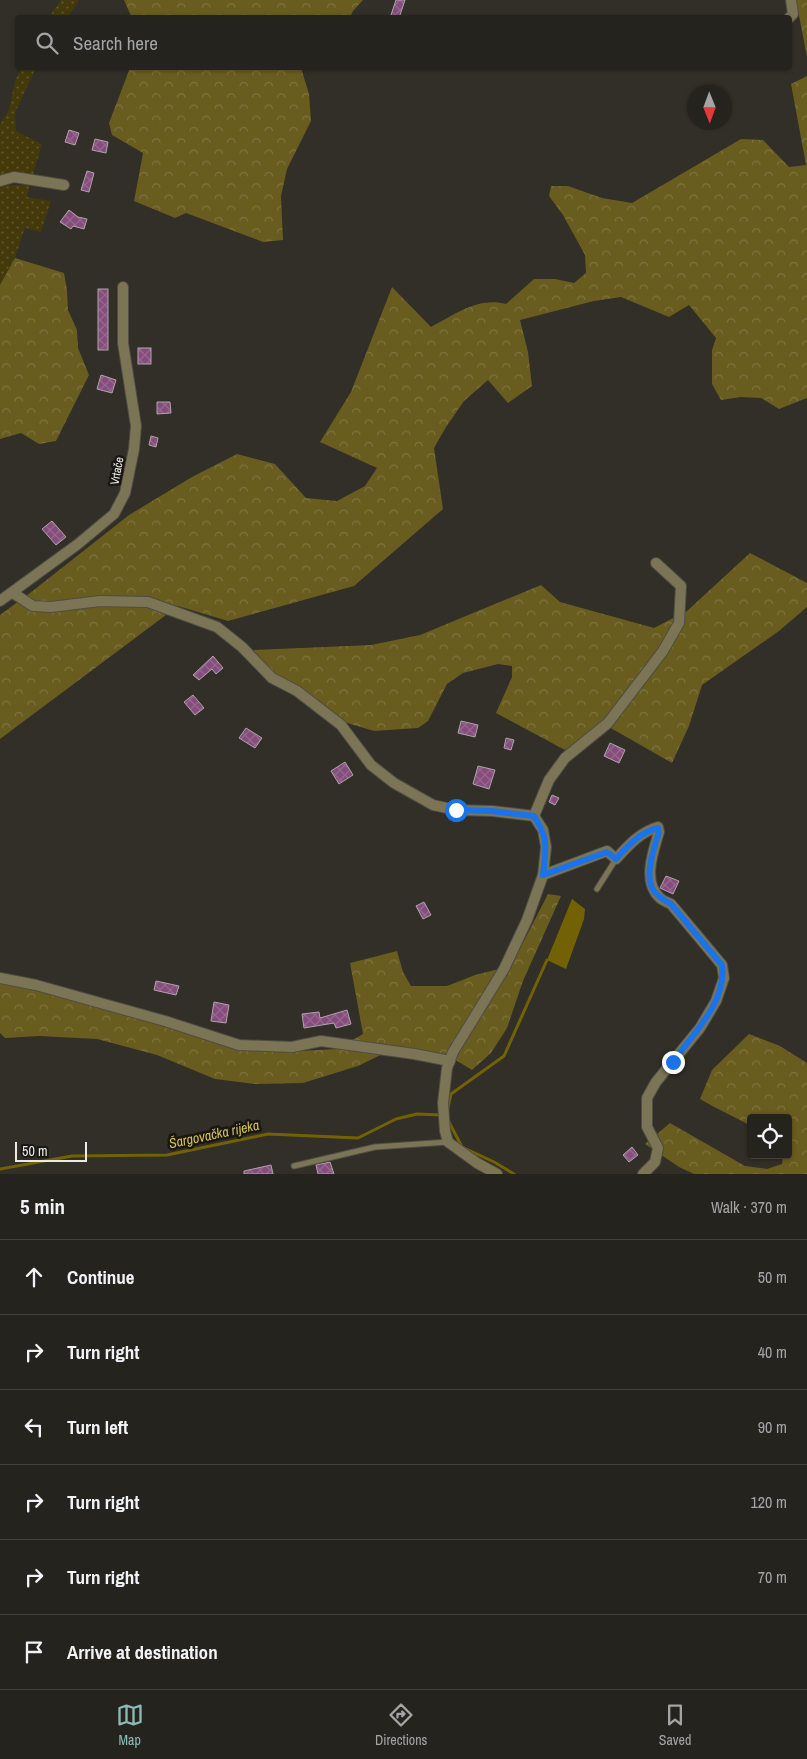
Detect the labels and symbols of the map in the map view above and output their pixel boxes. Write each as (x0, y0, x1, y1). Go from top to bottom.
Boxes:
north arrow (687, 85, 732, 130)
street label: Vrtače (106, 456, 128, 486)
route start (445, 799, 468, 822)
route end (662, 1051, 685, 1074)
water label: Šargovačka rijeka (167, 1116, 261, 1152)
scale bar (15, 1139, 88, 1162)

